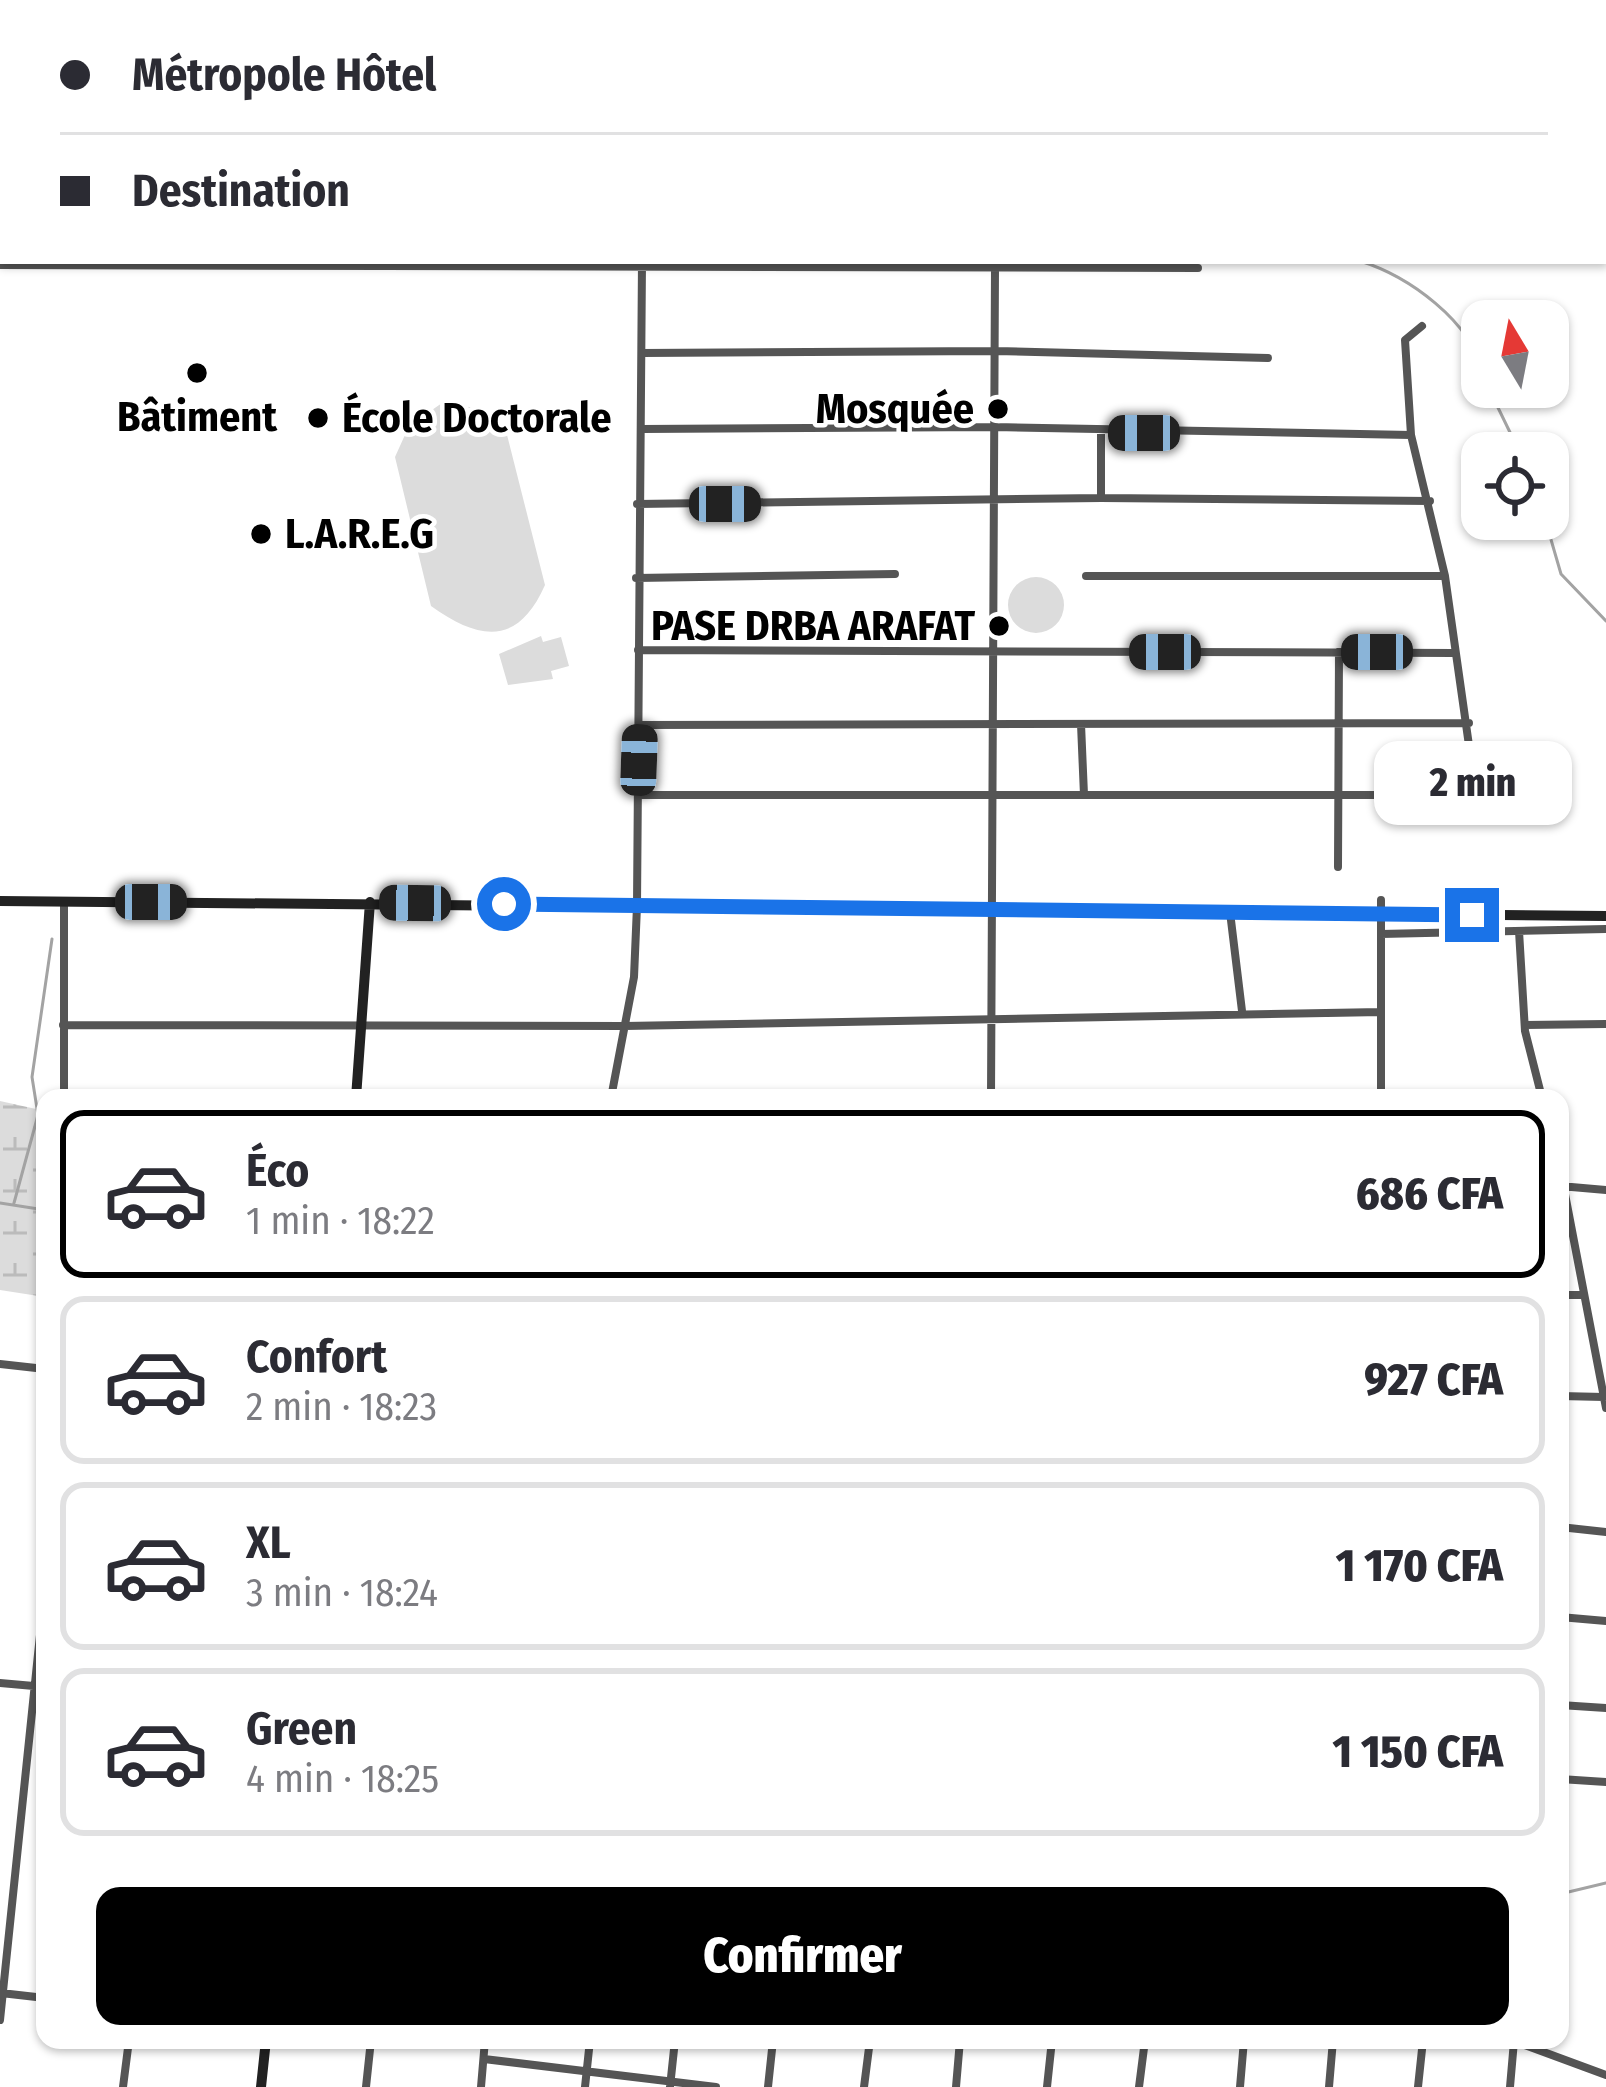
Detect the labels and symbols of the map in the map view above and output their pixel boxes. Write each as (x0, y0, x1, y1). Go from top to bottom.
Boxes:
north arrow (1461, 300, 1569, 408)
marker: Bâtiment (184, 360, 210, 386)
place label: Mosquée (816, 384, 974, 434)
place label: Bâtiment (117, 392, 278, 442)
place label: École Doctorale (342, 392, 612, 443)
marker: Mosquée (985, 396, 1011, 422)
marker: École Doctorale (305, 405, 331, 431)
car (1108, 415, 1180, 451)
car (689, 486, 761, 522)
place label: L.A.R.E.G (285, 509, 434, 559)
marker: L.A.R.E.G (248, 521, 274, 547)
place label: PASE DRBA ARAFAT (651, 601, 975, 651)
marker: PASE DRBA ARAFAT (986, 613, 1012, 639)
car (1129, 634, 1201, 670)
car (1341, 634, 1413, 670)
car (620, 723, 658, 797)
callout: 2 min (1373, 741, 1571, 825)
route start (477, 877, 531, 931)
car (115, 884, 187, 920)
car (379, 884, 451, 922)
route end (1445, 888, 1499, 942)

